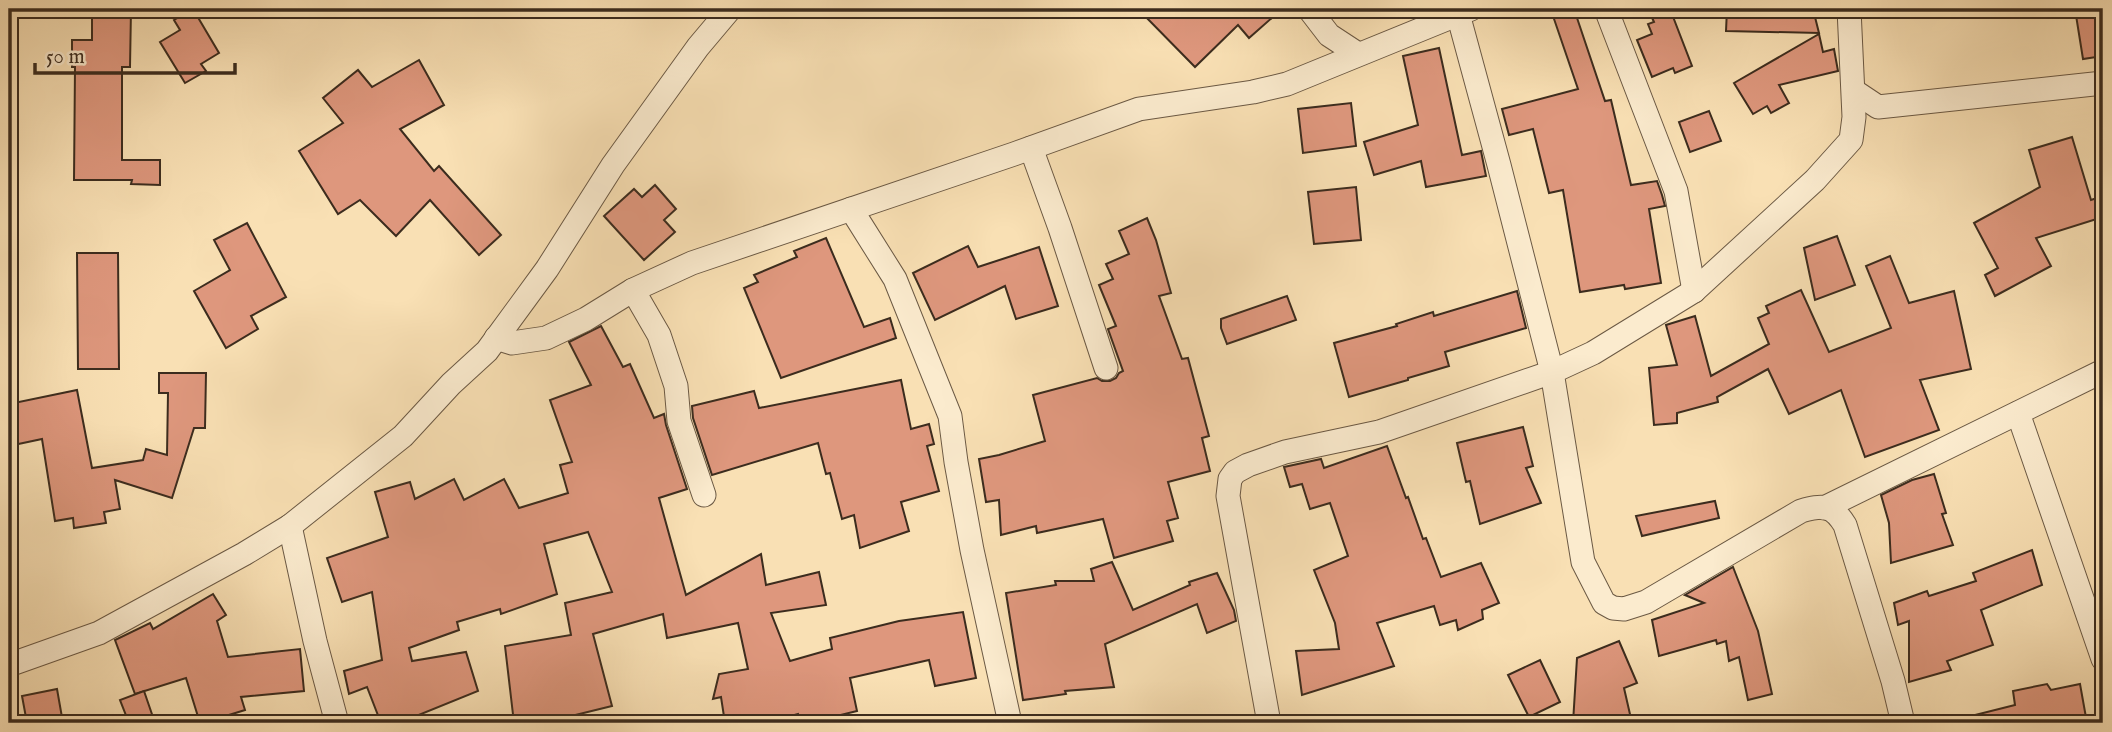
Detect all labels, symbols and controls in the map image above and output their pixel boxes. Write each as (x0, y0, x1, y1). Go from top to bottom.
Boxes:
scale bar (35, 32, 234, 76)
text: 50 m (46, 44, 85, 71)

